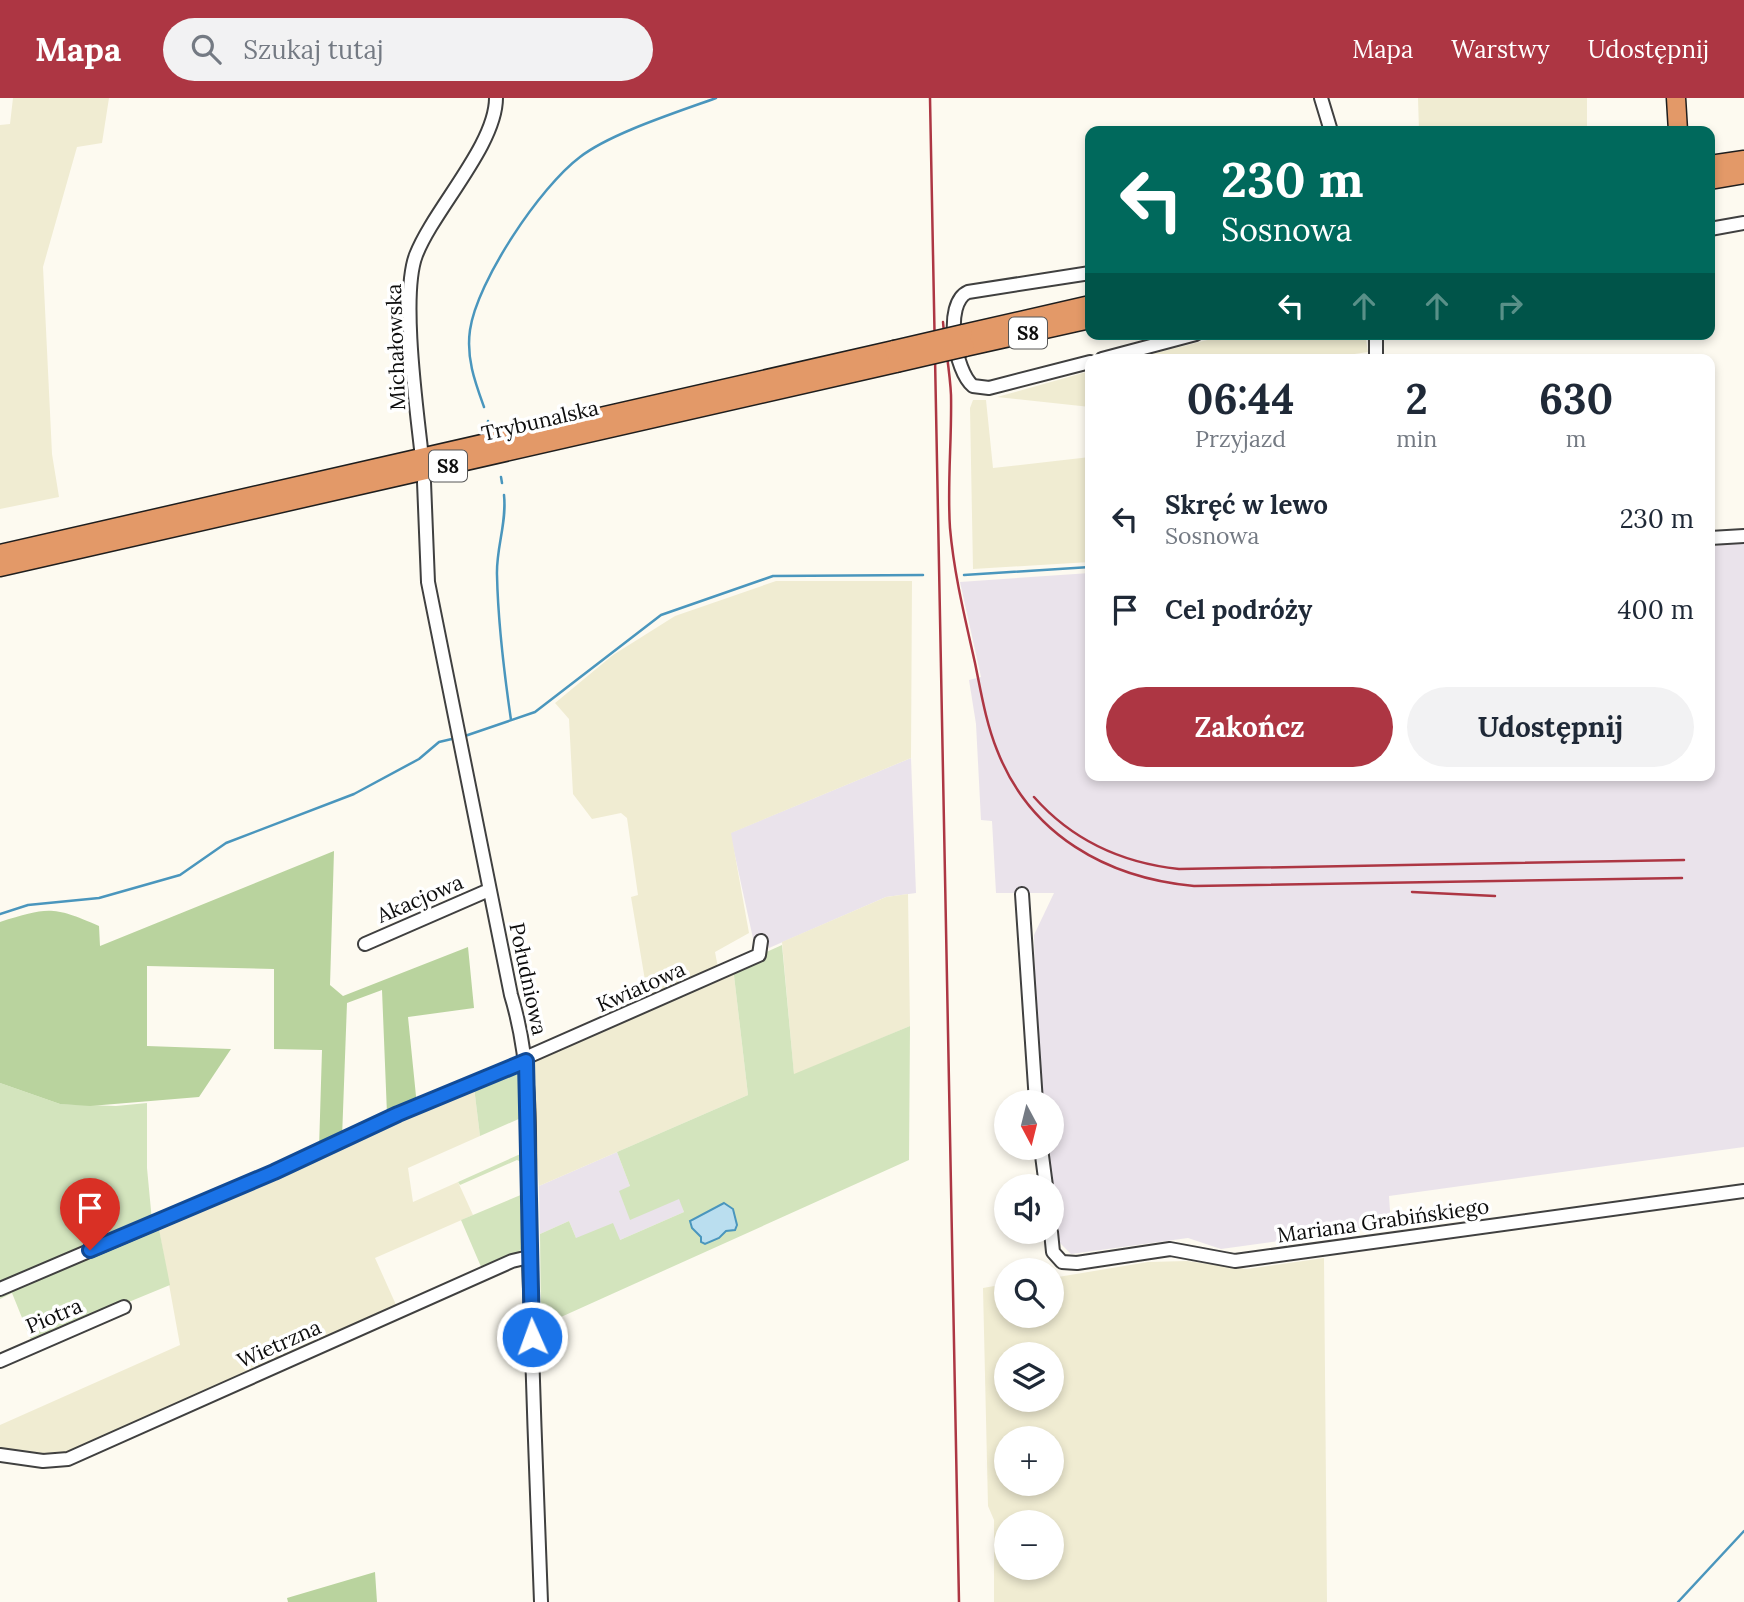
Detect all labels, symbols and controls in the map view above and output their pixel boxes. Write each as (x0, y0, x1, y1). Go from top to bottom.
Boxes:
search box (163, 18, 653, 81)
text: Mapa (35, 28, 121, 70)
icon: search (187, 30, 225, 68)
text: Szukaj tutaj (243, 33, 384, 66)
text: Mapa (1352, 34, 1413, 65)
text: Warstwy (1451, 34, 1550, 65)
text: Udostępnij (1588, 34, 1709, 65)
text: 230 m (1221, 148, 1364, 210)
icon: left (1106, 154, 1197, 245)
text: Sosnowa (1221, 209, 1352, 250)
street label: Michałowska (380, 283, 411, 411)
icon: left (1272, 287, 1310, 325)
icon: ahead (1345, 287, 1383, 325)
icon: ahead (1418, 287, 1456, 325)
icon: right (1491, 287, 1529, 325)
road number: S8 (1009, 317, 1047, 348)
text: 06:44 (1187, 372, 1294, 426)
text: 2 (1405, 372, 1428, 426)
text: 630 (1539, 372, 1613, 426)
street label: Trybunalska (479, 394, 601, 447)
text: Przyjazd (1195, 424, 1286, 453)
text: min (1396, 424, 1437, 453)
text: m (1566, 424, 1586, 453)
road number: S8 (429, 450, 467, 482)
text: Skręć w lewo (1165, 488, 1328, 521)
icon: left (1106, 500, 1144, 538)
text: 230 m (1620, 502, 1694, 535)
text: Sosnowa (1165, 521, 1259, 550)
icon: arrive (1106, 591, 1144, 629)
text: Cel podróży (1165, 593, 1312, 626)
text: 400 m (1618, 593, 1694, 626)
button: Zakończ (1106, 687, 1393, 767)
button: Udostępnij (1407, 687, 1694, 767)
street label: Akacjowa (372, 868, 467, 929)
street label: Południowa (503, 920, 554, 1038)
street label: Kwiatowa (592, 955, 690, 1018)
north arrow (994, 1090, 1064, 1160)
map controls (994, 1090, 1064, 1580)
button: sound (994, 1174, 1064, 1244)
pin (60, 1178, 120, 1250)
icon: arrive (71, 1189, 109, 1227)
street label: Mariana Grabińskiego (1275, 1192, 1491, 1249)
button: search (994, 1258, 1064, 1328)
street label: Piotra (21, 1292, 86, 1339)
position arrow (495, 1300, 569, 1374)
street label: Wietrzna (233, 1313, 325, 1374)
button: layers (994, 1342, 1064, 1412)
button: + (994, 1426, 1064, 1496)
button: − (994, 1510, 1064, 1580)

